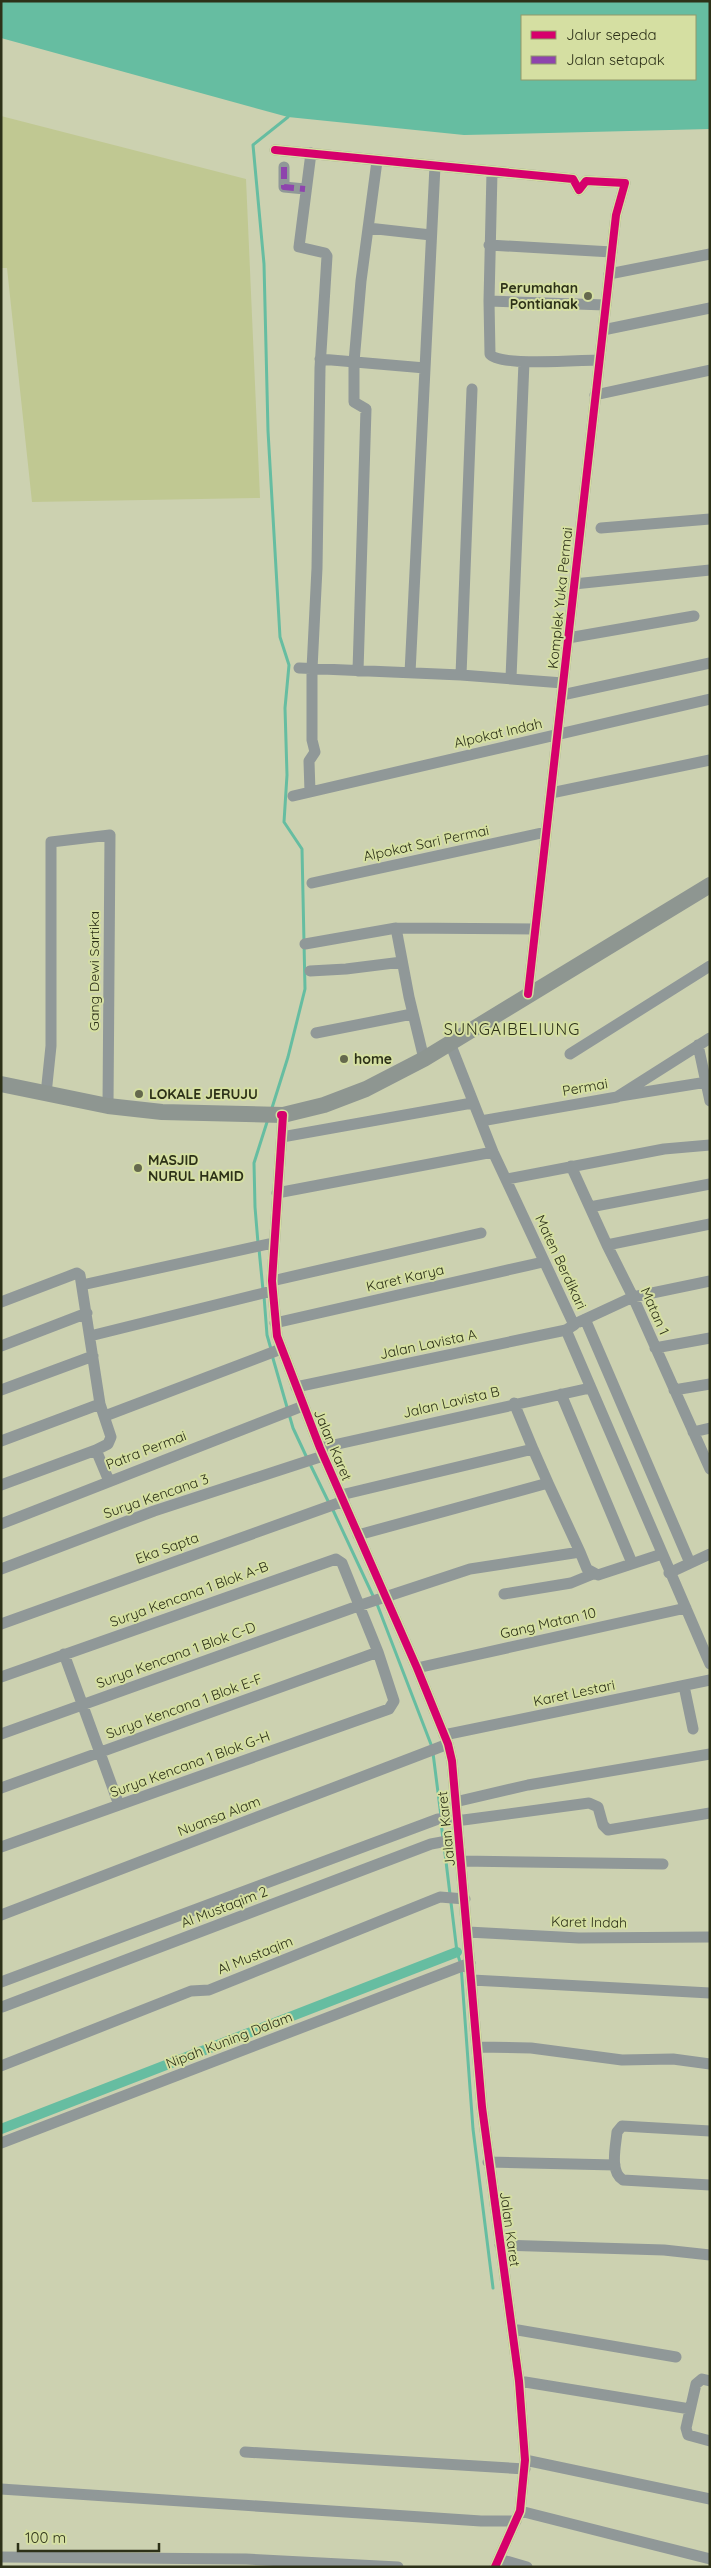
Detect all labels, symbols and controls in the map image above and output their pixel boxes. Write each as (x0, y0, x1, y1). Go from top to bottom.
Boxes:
legend (521, 15, 696, 80)
text: Jalur sepeda (566, 25, 657, 44)
text: Jalan setapak (566, 50, 665, 69)
place label: Perumahan Pontianak (500, 279, 578, 313)
marker: Perumahan Pontianak (582, 290, 594, 302)
street label: Komplek Yuka Permai (544, 526, 576, 670)
street label: Alpokat Indah (452, 714, 544, 752)
street label: Alpokat Sari Permai (362, 821, 490, 865)
street label: Gang Dewi Sartika (85, 911, 103, 1031)
district label: SUNGAIBELIUNG (444, 1019, 580, 1039)
place label: home (354, 1050, 392, 1068)
marker: home (338, 1053, 350, 1065)
street label: Permai (561, 1074, 609, 1100)
place label: LOKALE JERUJU (149, 1085, 258, 1103)
marker: LOKALE JERUJU (133, 1088, 145, 1100)
place label: MASJID NURUL HAMID (148, 1151, 244, 1185)
marker: MASJID NURUL HAMID (132, 1162, 144, 1174)
street label: Maten Berdikari (531, 1212, 591, 1312)
street label: Karet Karya (364, 1260, 446, 1296)
street label: Matan 1 (637, 1284, 673, 1338)
street label: Jalan Lavista A (378, 1325, 478, 1363)
street label: Jalan Lavista B (401, 1382, 501, 1422)
street label: Jalan Karet (310, 1407, 356, 1484)
street label: Patra Permai (103, 1426, 189, 1474)
street label: Surya Kencana 3 (101, 1470, 211, 1522)
street label: Eka Sapta (133, 1528, 201, 1568)
street label: Surya Kencana 1 Blok A-B (107, 1557, 271, 1631)
street label: Gang Matan 10 (498, 1603, 598, 1643)
street label: Surya Kencana 1 Blok C-D (94, 1618, 258, 1692)
street label: Surya Kencana 1 Blok E-F (103, 1669, 265, 1743)
street label: Karet Lestari (532, 1676, 616, 1710)
street label: Surya Kencana 1 Blok G-H (108, 1727, 272, 1801)
street label: Jalan Karet (433, 1790, 459, 1868)
street label: Nuansa Alam (175, 1792, 263, 1840)
street label: Al Mustaqim 2 (178, 1882, 270, 1932)
street label: Karet Indah (551, 1912, 627, 1932)
street label: Al Mustaqim (215, 1932, 295, 1978)
street label: Nipah Kuning Dalam (163, 2008, 295, 2072)
street label: Jalan Karet (496, 2190, 524, 2268)
scale bar (18, 2520, 159, 2552)
text: 100 m (25, 2528, 66, 2547)

